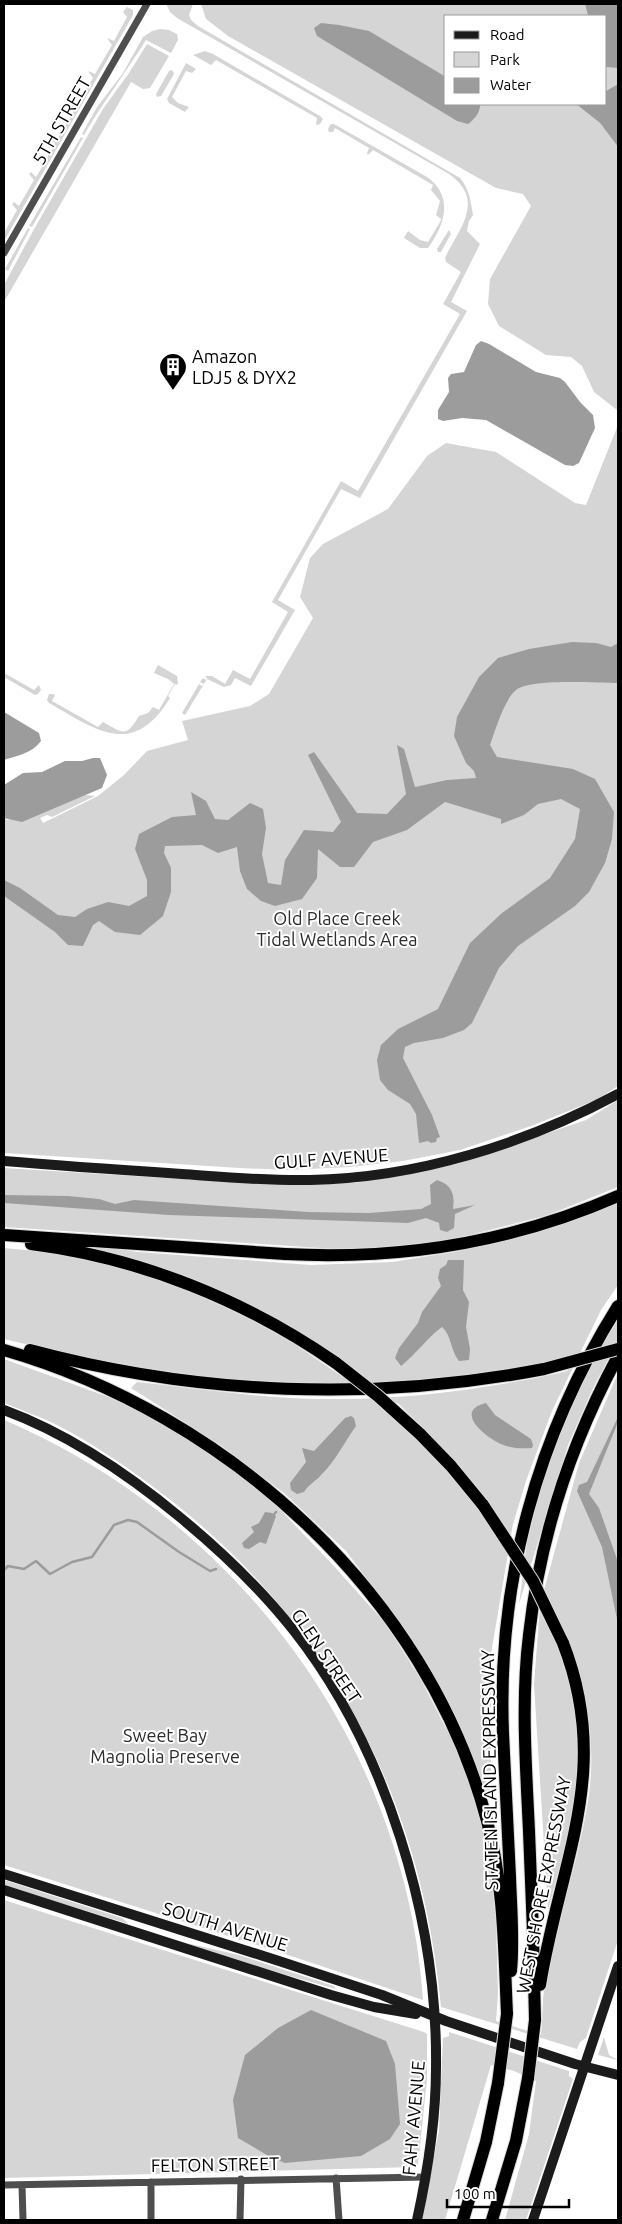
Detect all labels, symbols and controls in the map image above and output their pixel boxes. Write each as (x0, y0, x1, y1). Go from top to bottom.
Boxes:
legend (444, 15, 607, 105)
text: Road (490, 26, 525, 43)
text: Park (490, 51, 520, 68)
street label: 5TH STREET (28, 73, 94, 168)
text: Water (490, 76, 531, 93)
place label: Amazon LDJ5 & DYX2 (192, 346, 297, 387)
building icon: Amazon LDJ5 & DYX2 (158, 352, 188, 391)
park label: Old Place Creek Tidal Wetlands Area (256, 908, 418, 949)
street label: GULF AVENUE (273, 1144, 389, 1172)
street label: GLEN STREET (288, 1605, 366, 1706)
street label: STATEN ISLAND EXPRESSWAY (477, 1649, 501, 1891)
park label: Sweet Bay Magnolia Preserve (90, 1725, 240, 1766)
street label: WEST SHORE EXPRESSWAY (512, 1774, 574, 1995)
street label: SOUTH AVENUE (160, 1897, 290, 1955)
street label: FAHY AVENUE (398, 2060, 428, 2176)
street label: FELTON STREET (151, 2153, 279, 2175)
scale bar (447, 2176, 570, 2208)
text: 100 m (454, 2185, 496, 2202)

